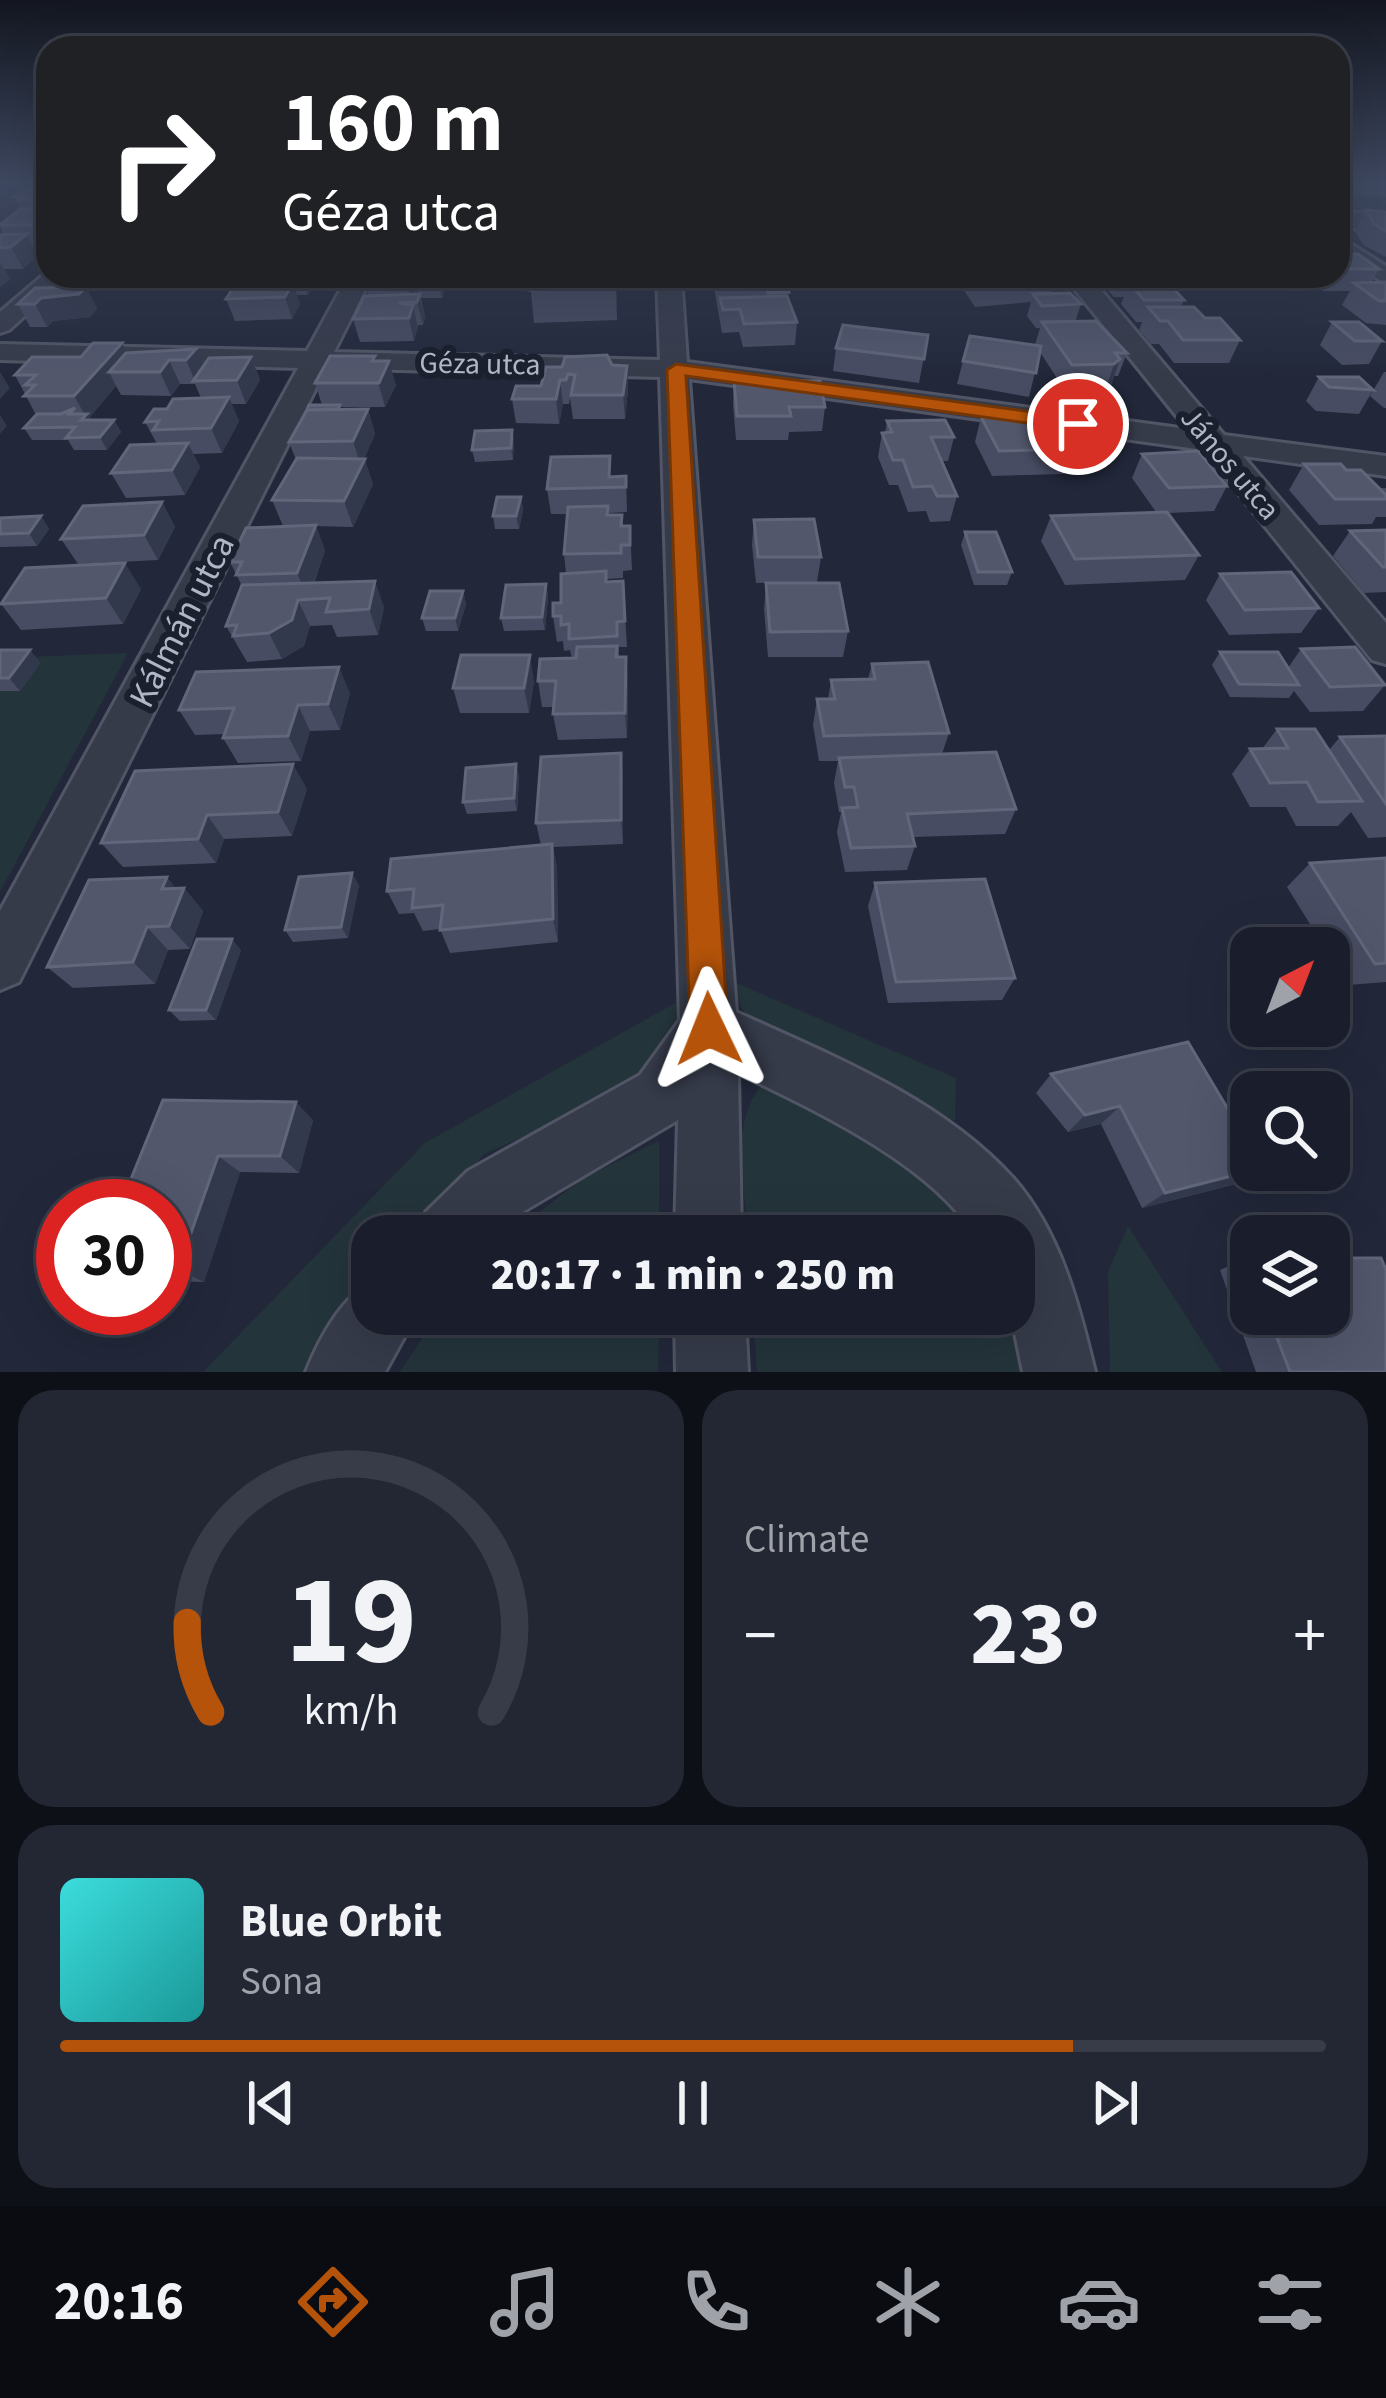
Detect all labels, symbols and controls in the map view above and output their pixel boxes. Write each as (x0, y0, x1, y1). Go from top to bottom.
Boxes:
text: 160 m (282, 64, 504, 184)
icon: right (84, 84, 240, 240)
text: Géza utca (282, 175, 500, 252)
street label: Géza utca (419, 341, 541, 387)
pin (1027, 373, 1129, 475)
icon: arrive (1045, 391, 1111, 457)
street label: János utca (1170, 398, 1290, 530)
street label: Kálmán utca (116, 525, 248, 717)
north arrow (1230, 927, 1350, 1047)
map controls (1230, 927, 1350, 1335)
position arrow (646, 966, 772, 1092)
button: search (1230, 1071, 1350, 1191)
speed limit sign: 30 (36, 1179, 192, 1335)
button: layers (1230, 1215, 1350, 1335)
text: 20:17 · 1 min · 250 m (491, 1243, 895, 1307)
text: Climate (744, 1512, 869, 1568)
text: 19 (285, 1533, 417, 1711)
text: 23° (970, 1571, 1100, 1699)
text: − (744, 1589, 777, 1683)
text: + (1293, 1589, 1326, 1683)
text: km/h (303, 1679, 399, 1740)
text: Blue Orbit (240, 1890, 442, 1954)
text: Sona (240, 1954, 323, 2010)
icon: previous (238, 2070, 304, 2136)
icon: pause (660, 2070, 726, 2136)
icon: next (1082, 2070, 1148, 2136)
icon: directions (291, 2260, 375, 2344)
icon: music (483, 2260, 567, 2344)
icon: phone (674, 2260, 758, 2344)
icon: climate (866, 2260, 950, 2344)
icon: car (1057, 2260, 1141, 2344)
icon: filters (1248, 2260, 1332, 2344)
text: 20:16 (54, 2264, 184, 2341)

